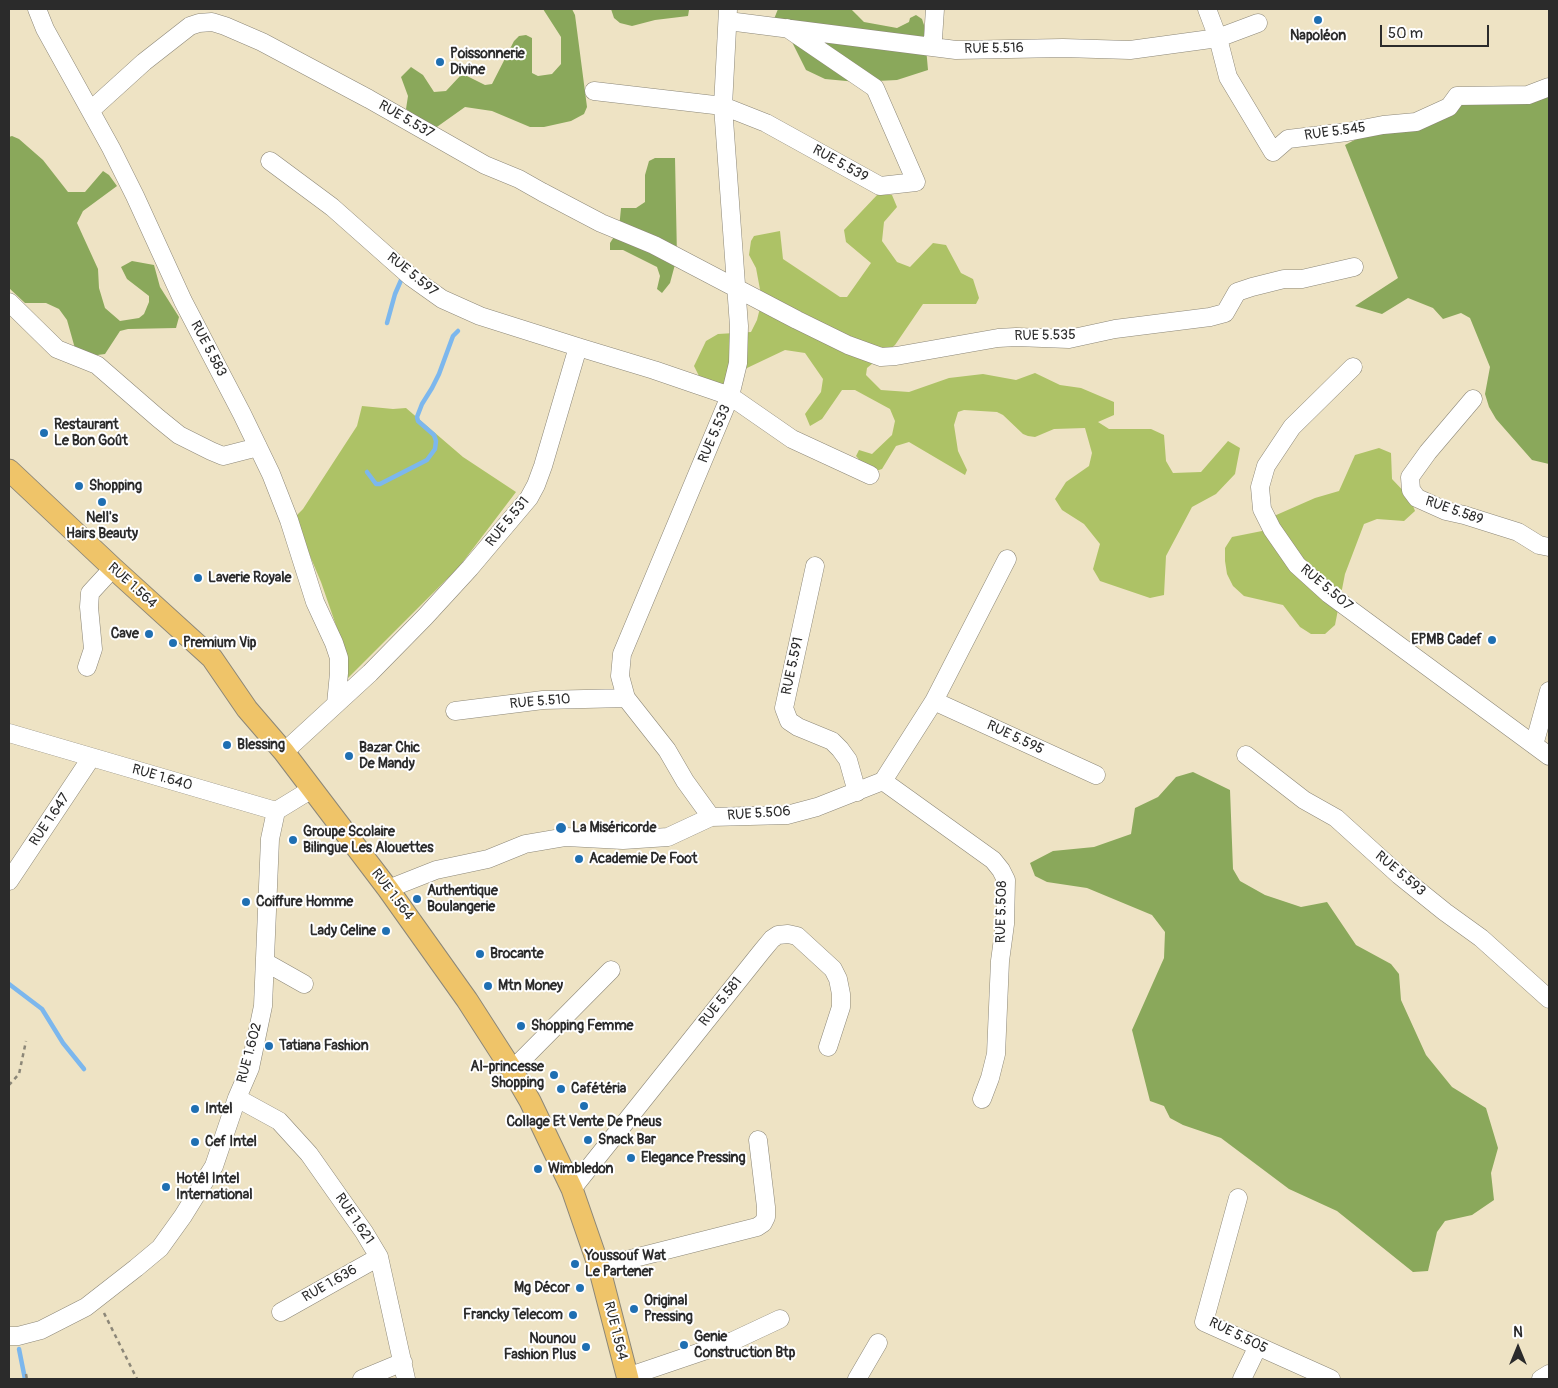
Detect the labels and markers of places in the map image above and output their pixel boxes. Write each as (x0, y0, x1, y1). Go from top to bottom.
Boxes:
marker: Napoléon (1312, 14, 1324, 26)
place label: Napoléon (1290, 28, 1346, 44)
place label: Poissonnerie Divine (450, 46, 525, 78)
marker: Poissonnerie Divine (434, 56, 446, 68)
place label: Restaurant Le Bon Goût (54, 417, 128, 450)
marker: Restaurant Le Bon Goût (38, 427, 50, 439)
place label: Shopping (89, 478, 142, 494)
marker: Shopping (73, 480, 85, 492)
marker: Nell's Hairs Beauty (96, 496, 108, 508)
place label: Nell's Hairs Beauty (66, 510, 138, 542)
place label: Laverie Royale (208, 570, 291, 586)
marker: Laverie Royale (192, 572, 204, 584)
place label: Cave (111, 626, 139, 642)
marker: Cave (143, 628, 155, 640)
place label: EPMB Cadef (1411, 632, 1482, 648)
marker: EPMB Cadef (1486, 634, 1498, 646)
place label: Premium Vip (183, 635, 256, 651)
marker: Premium Vip (167, 637, 179, 649)
place label: Blessing (237, 737, 285, 753)
marker: Blessing (221, 739, 233, 751)
place label: Bazar Chic De Mandy (359, 740, 420, 772)
marker: Bazar Chic De Mandy (343, 750, 355, 762)
place label: La Miséricorde (572, 820, 656, 836)
marker: La Miséricorde (554, 821, 568, 835)
place label: Groupe Scolaire Bilingue Les Alouettes (303, 824, 433, 856)
marker: Groupe Scolaire Bilingue Les Alouettes (287, 834, 299, 846)
place label: Academie De Foot (589, 851, 697, 867)
marker: Academie De Foot (573, 853, 585, 865)
place label: Authentique Boulangerie (427, 883, 498, 916)
marker: Authentique Boulangerie (411, 893, 423, 905)
place label: Coiffure Homme (256, 894, 353, 910)
marker: Coiffure Homme (240, 896, 252, 908)
place label: Lady Celine (310, 923, 376, 939)
marker: Lady Celine (380, 925, 392, 937)
place label: Brocante (490, 946, 544, 962)
marker: Brocante (474, 948, 486, 960)
place label: Mtn Money (498, 978, 563, 994)
marker: Mtn Money (482, 980, 494, 992)
place label: Shopping Femme (531, 1018, 633, 1034)
marker: Shopping Femme (515, 1020, 527, 1032)
place label: Tatiana Fashion (279, 1038, 369, 1054)
marker: Tatiana Fashion (263, 1040, 275, 1052)
place label: Al-princesse Shopping (470, 1059, 544, 1092)
marker: Al-princesse Shopping (548, 1069, 560, 1081)
place label: Cafétéria (571, 1081, 626, 1097)
marker: Cafétéria (555, 1083, 567, 1095)
marker: Collage Et Vente De Pneus (578, 1100, 590, 1112)
place label: Intel (205, 1101, 233, 1117)
marker: Intel (189, 1103, 201, 1115)
place label: Collage Et Vente De Pneus (506, 1114, 662, 1130)
place label: Snack Bar (598, 1132, 656, 1148)
place label: Cef Intel (205, 1134, 257, 1150)
marker: Snack Bar (582, 1134, 594, 1146)
marker: Cef Intel (189, 1136, 201, 1148)
place label: Elegance Pressing (641, 1150, 746, 1166)
marker: Elegance Pressing (625, 1152, 637, 1164)
place label: Wimbledon (548, 1161, 614, 1177)
marker: Wimbledon (532, 1163, 544, 1175)
place label: Hotêl Intel International (176, 1171, 253, 1204)
marker: Hotêl Intel International (160, 1181, 172, 1193)
place label: Youssouf Wat Le Partener (585, 1248, 666, 1280)
marker: Youssouf Wat Le Partener (569, 1258, 581, 1270)
place label: Mg Décor (514, 1280, 570, 1296)
marker: Mg Décor (574, 1282, 586, 1294)
place label: Original Pressing (644, 1293, 693, 1325)
marker: Original Pressing (628, 1303, 640, 1315)
place label: Francky Telecom (463, 1307, 563, 1323)
marker: Francky Telecom (567, 1309, 579, 1321)
place label: Genie Construction Btp (694, 1329, 795, 1361)
place label: Nounou Fashion Plus (504, 1331, 576, 1364)
marker: Genie Construction Btp (678, 1339, 690, 1351)
marker: Nounou Fashion Plus (580, 1341, 592, 1353)

